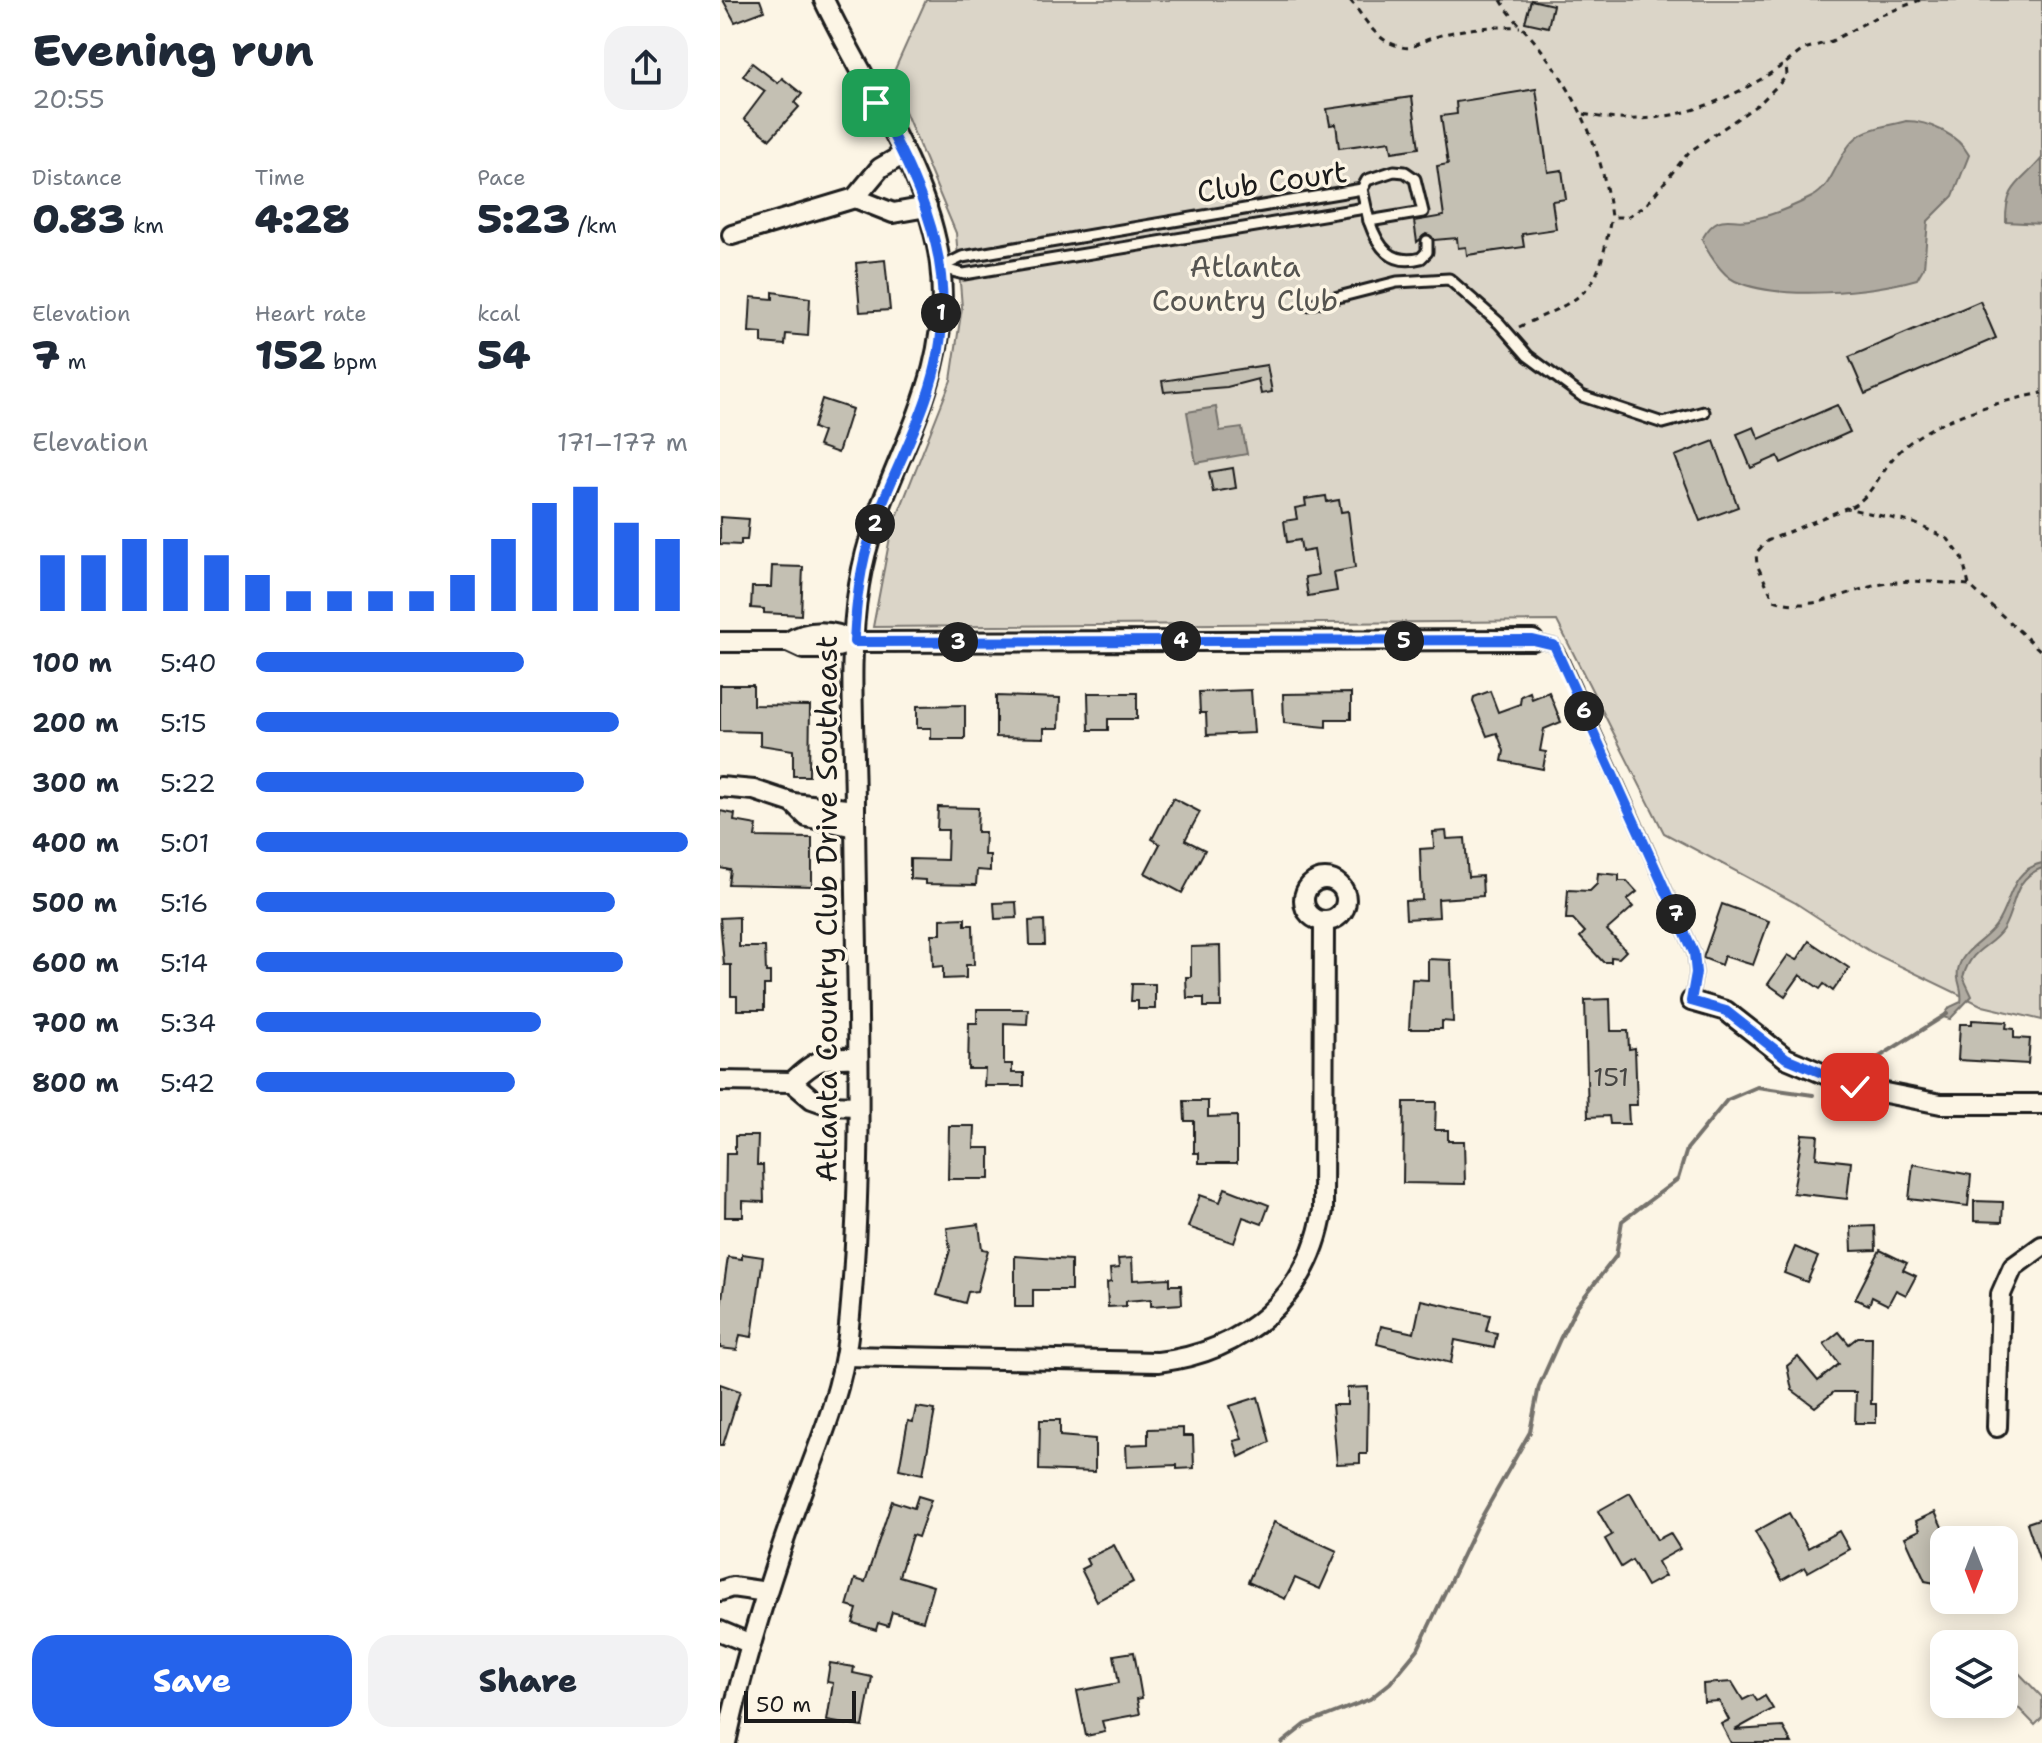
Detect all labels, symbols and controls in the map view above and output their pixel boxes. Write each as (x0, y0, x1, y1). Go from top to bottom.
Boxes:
text: Evening run (32, 21, 314, 80)
button: share (604, 26, 688, 110)
pin (842, 69, 910, 137)
text: 20:55 (32, 81, 105, 116)
icon: arrive (854, 81, 898, 125)
street label: Club Court (1194, 151, 1350, 212)
text: Distance (32, 163, 122, 192)
text: Time (255, 163, 305, 192)
text: Pace (477, 163, 526, 192)
text: 0.83 (32, 192, 125, 246)
text: 4:28 (255, 192, 350, 246)
text: 5:23 (477, 192, 570, 246)
text: km (125, 211, 164, 240)
text: /km (570, 211, 617, 240)
park label: Atlanta Country Club (1152, 246, 1338, 321)
pin: 1 (921, 293, 961, 333)
text: 1 (936, 298, 946, 327)
text: Elevation (32, 299, 130, 328)
text: Heart rate (255, 299, 367, 328)
text: kcal (477, 299, 520, 328)
text: 7 (32, 328, 60, 382)
text: 152 (255, 328, 326, 382)
text: 54 (477, 328, 531, 382)
text: m (60, 347, 86, 376)
text: bpm (326, 347, 377, 376)
text: Elevation (32, 424, 148, 459)
text: 171–177 m (557, 424, 688, 459)
pin: 2 (855, 504, 895, 544)
text: 2 (867, 509, 883, 538)
pin: 4 (1161, 621, 1201, 661)
pin: 5 (1384, 621, 1424, 661)
pin: 3 (938, 622, 978, 662)
text: 4 (1173, 626, 1189, 655)
text: 5 (1397, 626, 1411, 655)
text: 3 (950, 627, 966, 656)
street label: Atlanta Country Club Drive Southeast (806, 635, 847, 1183)
text: 100 m (32, 645, 112, 680)
text: 5:40 (160, 645, 217, 680)
pin: 6 (1564, 691, 1604, 731)
text: 6 (1576, 696, 1592, 725)
text: 200 m (32, 705, 119, 740)
text: 5:15 (160, 705, 207, 740)
text: 300 m (32, 765, 119, 800)
text: 5:22 (160, 765, 216, 800)
text: 400 m (32, 825, 119, 860)
text: 5:01 (160, 825, 209, 860)
text: 500 m (32, 885, 117, 920)
text: 5:16 (160, 885, 208, 920)
pin: 7 (1656, 894, 1696, 934)
text: 7 (1668, 899, 1684, 928)
text: 600 m (32, 945, 119, 980)
text: 5:14 (160, 945, 208, 980)
text: 700 m (32, 1005, 119, 1040)
text: 5:34 (160, 1005, 216, 1040)
pin (1821, 1053, 1889, 1121)
house number: 151 (1593, 1059, 1629, 1094)
text: 800 m (32, 1065, 119, 1100)
text: 5:42 (160, 1065, 215, 1100)
icon: check (1833, 1065, 1877, 1109)
north arrow (1930, 1526, 2018, 1614)
map controls (1930, 1526, 2018, 1718)
button: layers (1930, 1630, 2018, 1718)
button: Save (32, 1635, 352, 1727)
button: Share (368, 1635, 688, 1727)
scale bar (744, 1687, 856, 1723)
text: 50 m (756, 1690, 811, 1719)

